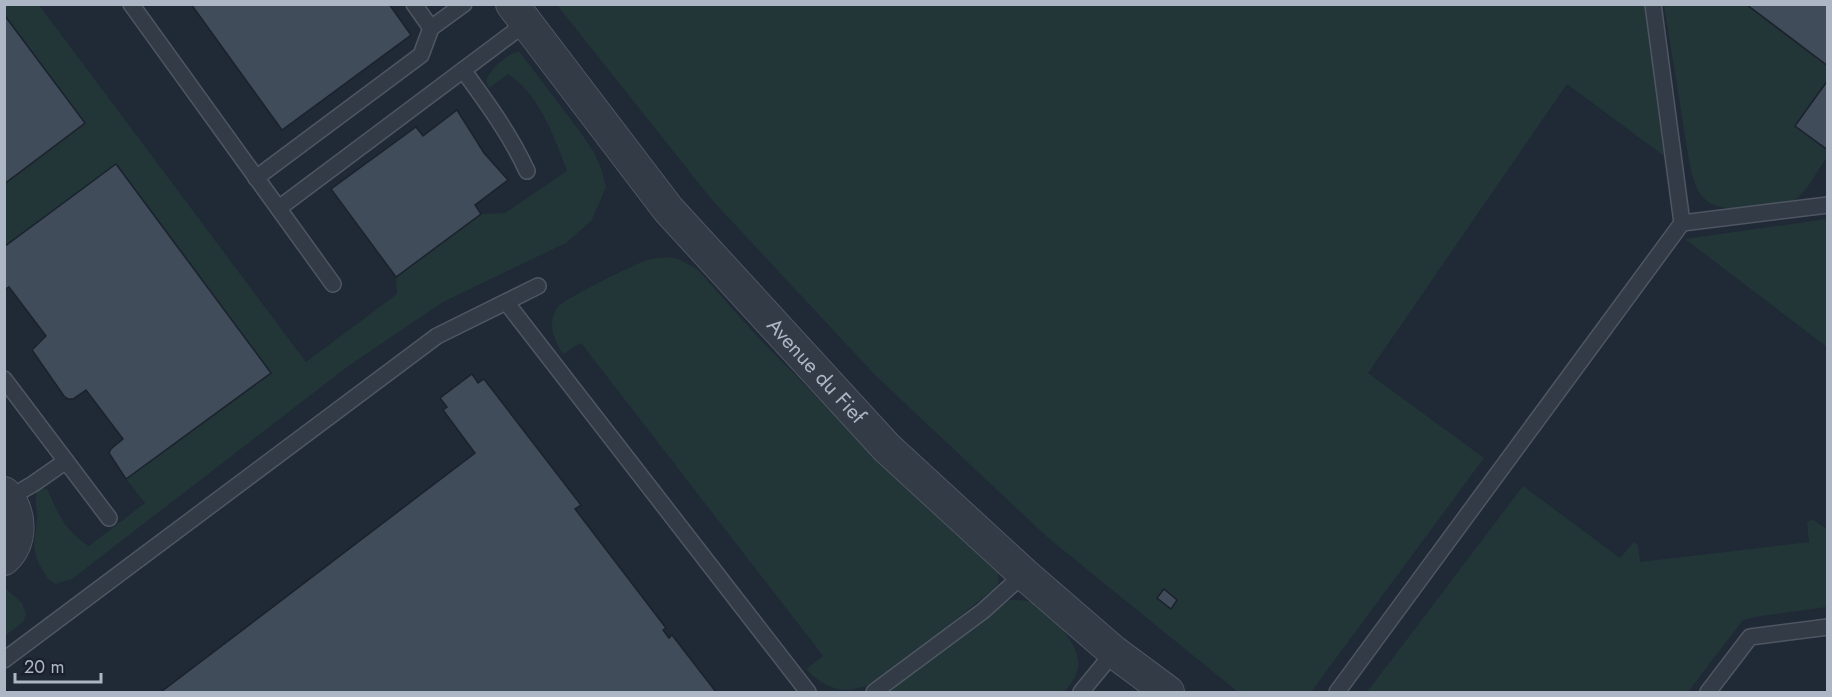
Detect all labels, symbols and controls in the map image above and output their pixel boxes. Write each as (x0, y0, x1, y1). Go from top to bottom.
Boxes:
street label: Avenue du Fief (760, 311, 873, 431)
scale bar (15, 646, 100, 684)
text: 20 m (24, 654, 64, 680)

